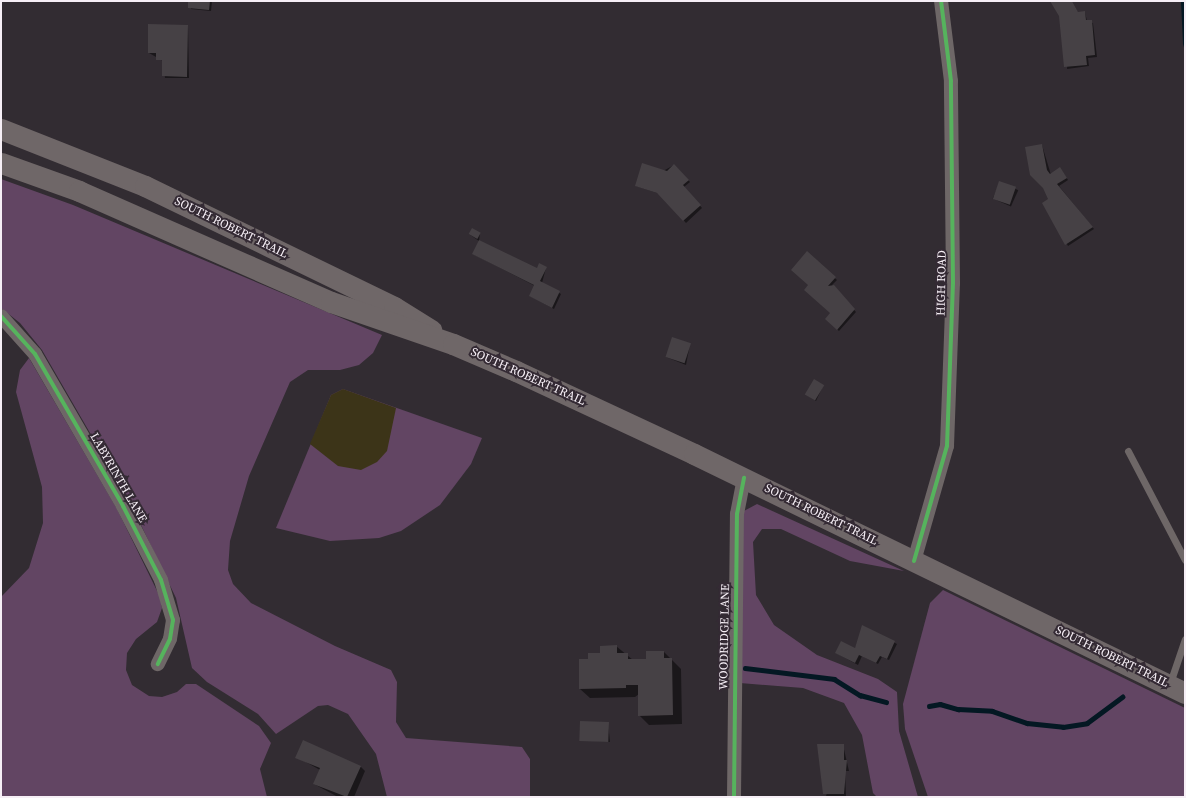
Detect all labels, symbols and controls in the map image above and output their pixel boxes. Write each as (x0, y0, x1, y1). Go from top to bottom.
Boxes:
street label: SOUTH ROBERT TRAIL (172, 194, 290, 262)
street label: HIGH ROAD (934, 250, 950, 316)
street label: SOUTH ROBERT TRAIL (468, 345, 588, 409)
street label: LABYRINTH LANE (86, 431, 150, 525)
street label: SOUTH ROBERT TRAIL (762, 481, 880, 549)
street label: WOODRIDGE LANE (717, 584, 733, 690)
street label: SOUTH ROBERT TRAIL (1053, 623, 1171, 691)

